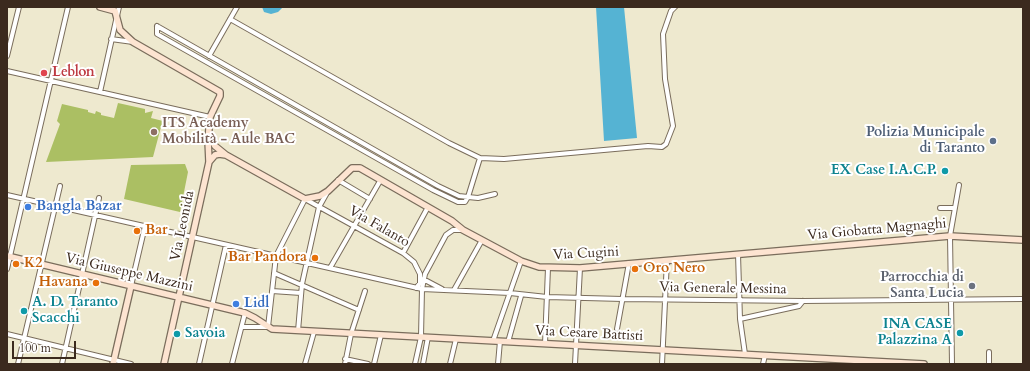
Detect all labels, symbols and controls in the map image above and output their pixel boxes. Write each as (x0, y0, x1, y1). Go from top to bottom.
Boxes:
place label: Leblon (52, 65, 95, 81)
marker: Leblon (39, 68, 49, 78)
place label: ITS Academy Mobilità - Aule BAC (162, 116, 295, 148)
place label: Polizia Municipale di Taranto (866, 125, 985, 158)
marker: ITS Academy Mobilità - Aule BAC (149, 127, 159, 137)
marker: Polizia Municipale di Taranto (988, 136, 998, 146)
place label: EX Case I.A.C.P. (831, 163, 937, 179)
marker: EX Case I.A.C.P. (940, 166, 950, 176)
street label: Via Leonida (167, 189, 199, 263)
place label: Bangla Bazar (36, 199, 122, 215)
marker: Bangla Bazar (23, 202, 33, 212)
street label: Via Falanto (346, 203, 412, 251)
street label: Via Giobatta Magnaghi (807, 216, 947, 244)
place label: Bar (145, 223, 168, 239)
marker: Bar (132, 226, 142, 236)
street label: Via Cugini (553, 244, 619, 264)
street label: Via Giuseppe Mazzini (64, 250, 194, 296)
place label: Bar Pandora (228, 250, 307, 266)
marker: Bar Pandora (310, 253, 320, 263)
place label: K2 (24, 256, 43, 272)
marker: K2 (11, 259, 21, 269)
place label: Oro Nero (643, 261, 705, 277)
marker: Oro Nero (630, 264, 640, 274)
place label: Parrocchia di Santa Lucia (880, 270, 964, 302)
place label: Havana (39, 275, 88, 291)
marker: Havana (91, 278, 101, 288)
street label: Via Generale Messina (659, 279, 787, 299)
marker: Parrocchia di Santa Lucia (967, 281, 977, 291)
place label: A. D. Taranto Scacchi (32, 295, 118, 328)
place label: Lidl (244, 296, 269, 312)
marker: Lidl (231, 299, 241, 309)
marker: A. D. Taranto Scacchi (19, 306, 29, 316)
place label: INA CASE Palazzina A (877, 317, 952, 350)
street label: Via Cesare Battisti (534, 323, 644, 345)
place label: Savoia (185, 326, 225, 342)
marker: INA CASE Palazzina A (955, 328, 965, 338)
marker: Savoia (172, 329, 182, 339)
scale bar (14, 333, 78, 359)
text: 100 m (19, 340, 51, 356)

